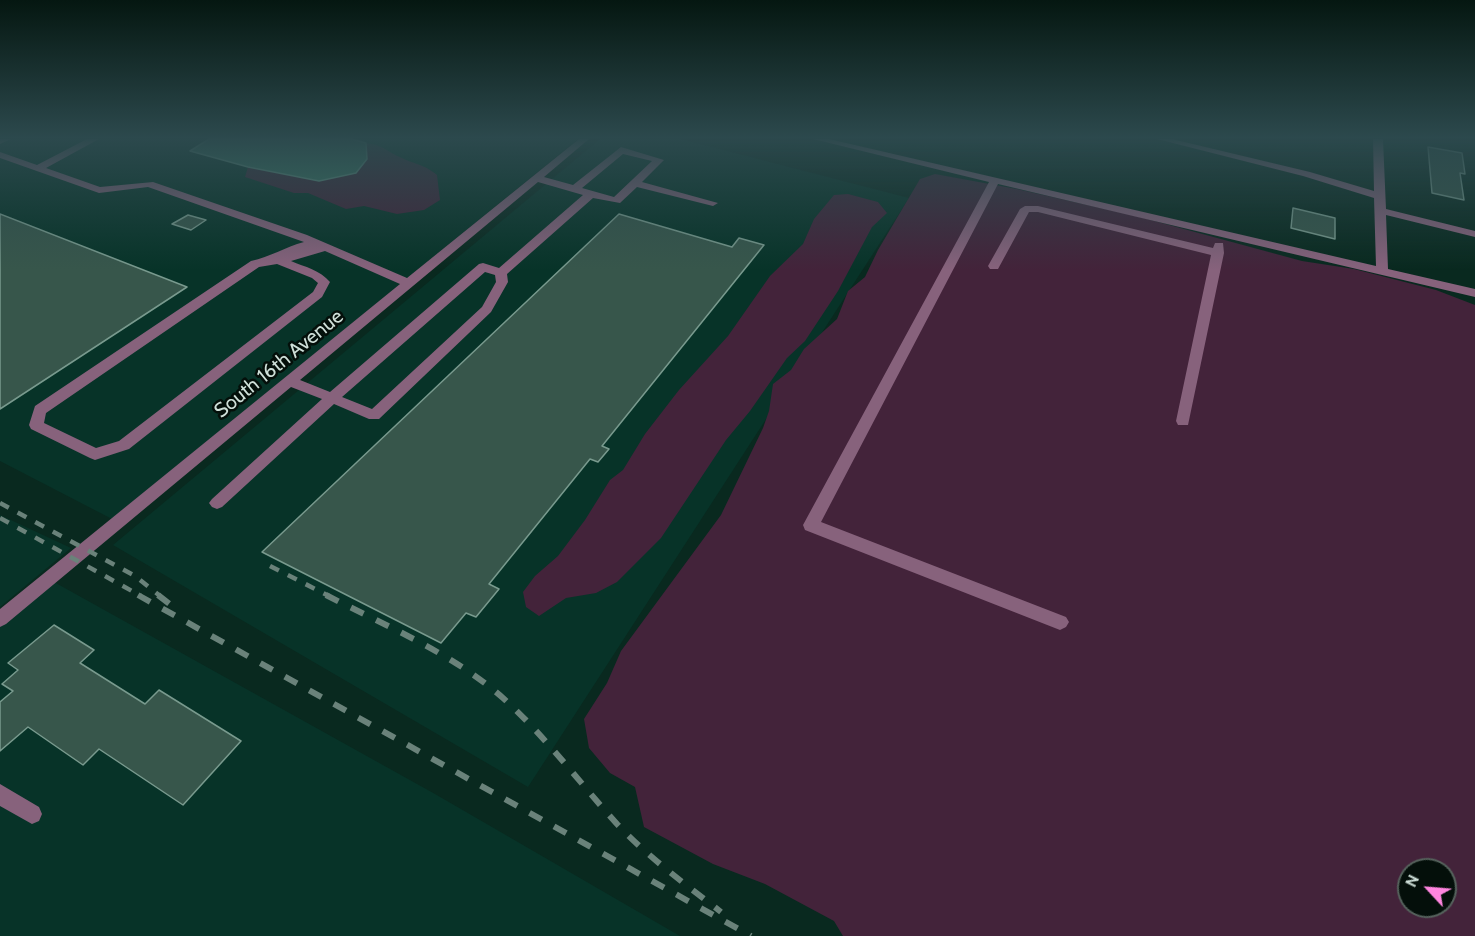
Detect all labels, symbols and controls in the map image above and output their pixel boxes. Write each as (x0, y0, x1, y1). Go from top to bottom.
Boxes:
street label: South 16th Avenue (210, 305, 348, 423)
north arrow (1397, 858, 1457, 918)
text: N (1401, 872, 1423, 890)

